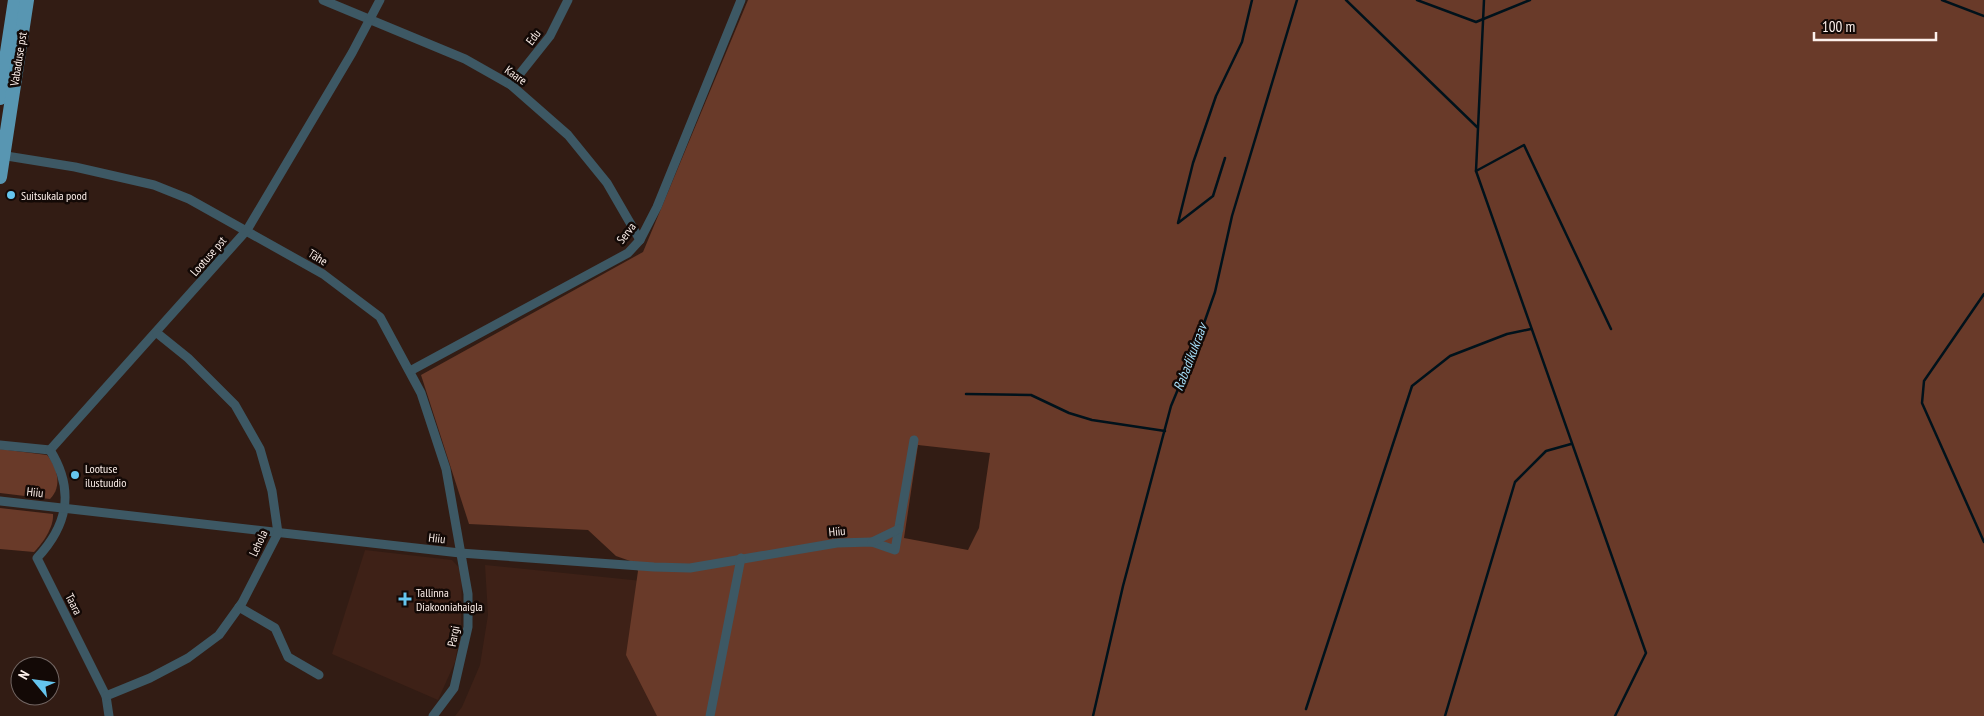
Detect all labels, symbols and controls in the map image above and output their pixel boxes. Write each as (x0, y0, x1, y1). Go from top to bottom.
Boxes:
scale bar (1814, 10, 1936, 42)
text: 100 m (1822, 17, 1855, 36)
street label: Edu (522, 26, 544, 48)
street label: Vabaduse pst (6, 30, 30, 88)
street label: Kaare (502, 62, 530, 88)
place label: Suitsukala pood (21, 188, 87, 203)
marker: Suitsukala pood (5, 189, 17, 201)
street label: Serva (613, 219, 639, 247)
street label: Lootuse pst (187, 233, 230, 279)
street label: Tähe (306, 245, 330, 269)
water label: Rabadikukraav (1169, 318, 1212, 393)
place label: Lootuse ilustuudio (85, 461, 126, 490)
marker: Lootuse ilustuudio (69, 469, 81, 481)
street label: Hiiu (26, 484, 44, 500)
street label: Hiiu (828, 523, 846, 539)
street label: Lehola (245, 527, 271, 559)
street label: Hiiu (428, 530, 446, 546)
place label: Tallinna Diakooniahaigla (416, 585, 483, 614)
street label: Taara (62, 591, 86, 617)
marker: Tallinna Diakooniahaigla (398, 592, 412, 606)
street label: Pargi (444, 624, 462, 648)
north arrow (10, 656, 60, 706)
text: N (14, 667, 33, 682)

